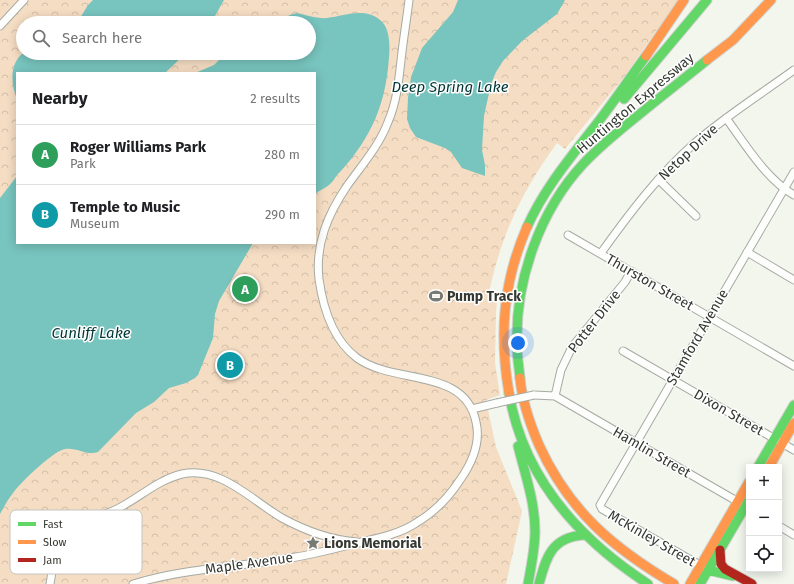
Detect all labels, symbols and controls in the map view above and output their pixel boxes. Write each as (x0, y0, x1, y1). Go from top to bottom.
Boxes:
search box (16, 16, 316, 60)
icon: search (30, 27, 52, 49)
text: Search here (62, 29, 142, 47)
street label: Huntington Expressway (573, 49, 697, 157)
water label: Deep Spring Lake (391, 78, 509, 96)
text: Nearby (32, 88, 87, 109)
text: 2 results (250, 91, 300, 106)
street label: Netop Drive (655, 121, 722, 184)
text: Roger Williams Park (70, 138, 206, 156)
text: A (41, 147, 49, 162)
text: 280 m (265, 147, 300, 162)
text: Park (70, 156, 96, 171)
text: Temple to Music (70, 198, 180, 216)
text: B (41, 207, 49, 222)
text: 290 m (265, 207, 300, 222)
text: Museum (70, 216, 120, 231)
street label: Thurston Street (603, 251, 697, 315)
pin: A (232, 274, 258, 304)
street label: Potter Drive (564, 286, 624, 356)
street label: Stamford Avenue (663, 286, 732, 388)
sports icon: Pump Track (428, 288, 444, 304)
place label: Pump Track (447, 288, 521, 305)
water label: Cunliff Lake (51, 324, 131, 342)
your location (508, 333, 528, 353)
pin: B (217, 350, 243, 380)
street label: Dixon Street (691, 386, 767, 440)
street label: Hamlin Street (610, 423, 695, 482)
map controls (746, 464, 782, 572)
button: + (746, 464, 782, 500)
button: − (746, 500, 782, 536)
street label: McKinley Street (605, 507, 699, 571)
legend (10, 510, 142, 574)
text: Fast (43, 518, 63, 531)
place icon: Lions Memorial (305, 535, 321, 551)
place label: Lions Memorial (324, 535, 422, 552)
text: Slow (43, 536, 67, 549)
button: locate (746, 536, 782, 572)
street label: Maple Avenue (204, 549, 294, 578)
text: Jam (43, 554, 62, 567)

